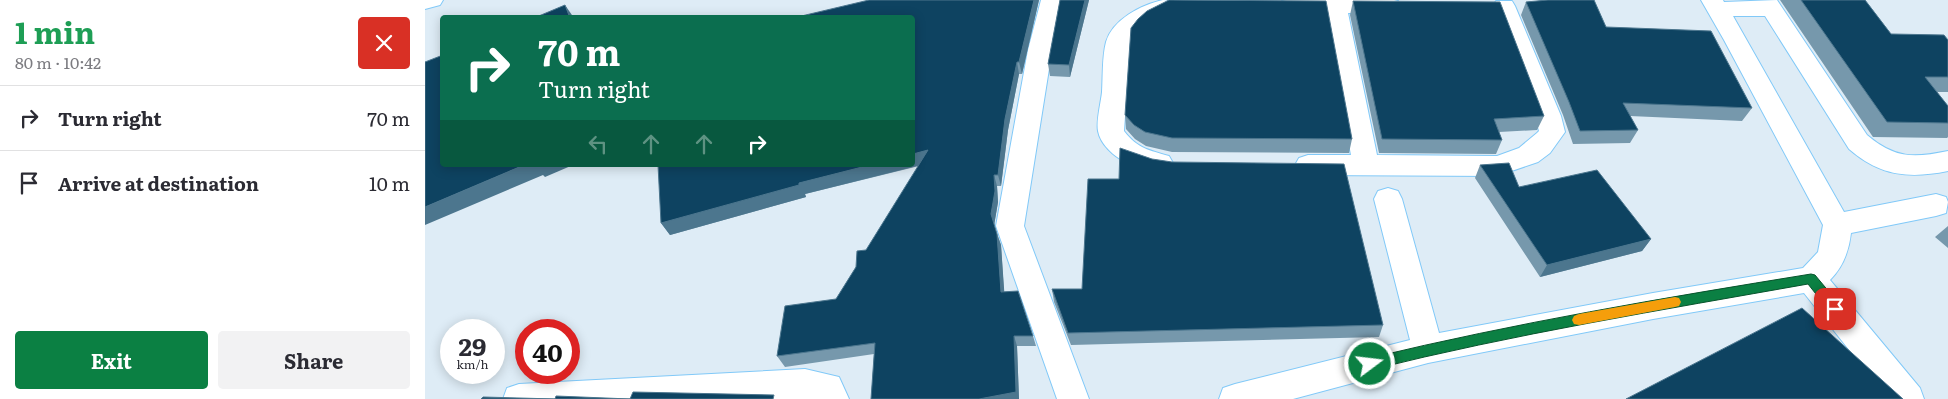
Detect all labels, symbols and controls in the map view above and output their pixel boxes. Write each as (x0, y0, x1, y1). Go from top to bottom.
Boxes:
text: 1 min (15, 9, 95, 53)
button: close (358, 17, 410, 69)
text: 70 m (538, 25, 620, 77)
icon: right (455, 35, 520, 100)
text: 80 m · 10:42 (15, 50, 101, 74)
text: Turn right (538, 72, 650, 105)
icon: right (15, 104, 43, 132)
text: Turn right (58, 104, 162, 132)
text: 70 m (367, 104, 410, 132)
icon: left (584, 130, 612, 158)
icon: ahead (637, 130, 665, 158)
icon: ahead (690, 130, 718, 158)
icon: right (743, 130, 771, 158)
icon: arrive (15, 169, 43, 197)
text: Arrive at destination (58, 169, 259, 197)
text: 10 m (369, 169, 410, 197)
pin (1814, 288, 1856, 330)
icon: arrive (1821, 295, 1849, 323)
speed limit sign: 40 (515, 319, 580, 384)
text: 29 (459, 327, 486, 364)
button: Exit (15, 331, 208, 389)
button: Share (218, 331, 410, 389)
position arrow (1343, 337, 1395, 389)
text: km/h (457, 355, 488, 373)

